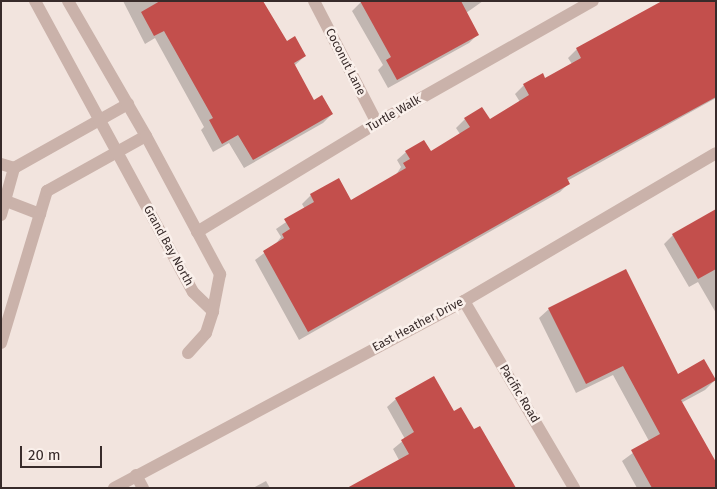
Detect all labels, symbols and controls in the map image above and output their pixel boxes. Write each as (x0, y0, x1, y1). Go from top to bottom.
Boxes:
street label: Coconut Lane (322, 26, 368, 98)
street label: Turtle Walk (364, 93, 424, 135)
street label: Grand Bay North (140, 203, 196, 289)
street label: East Heather Drive (370, 295, 466, 355)
street label: Pacific Road (496, 362, 542, 426)
scale bar (22, 436, 105, 468)
text: 20 m (28, 446, 61, 464)

